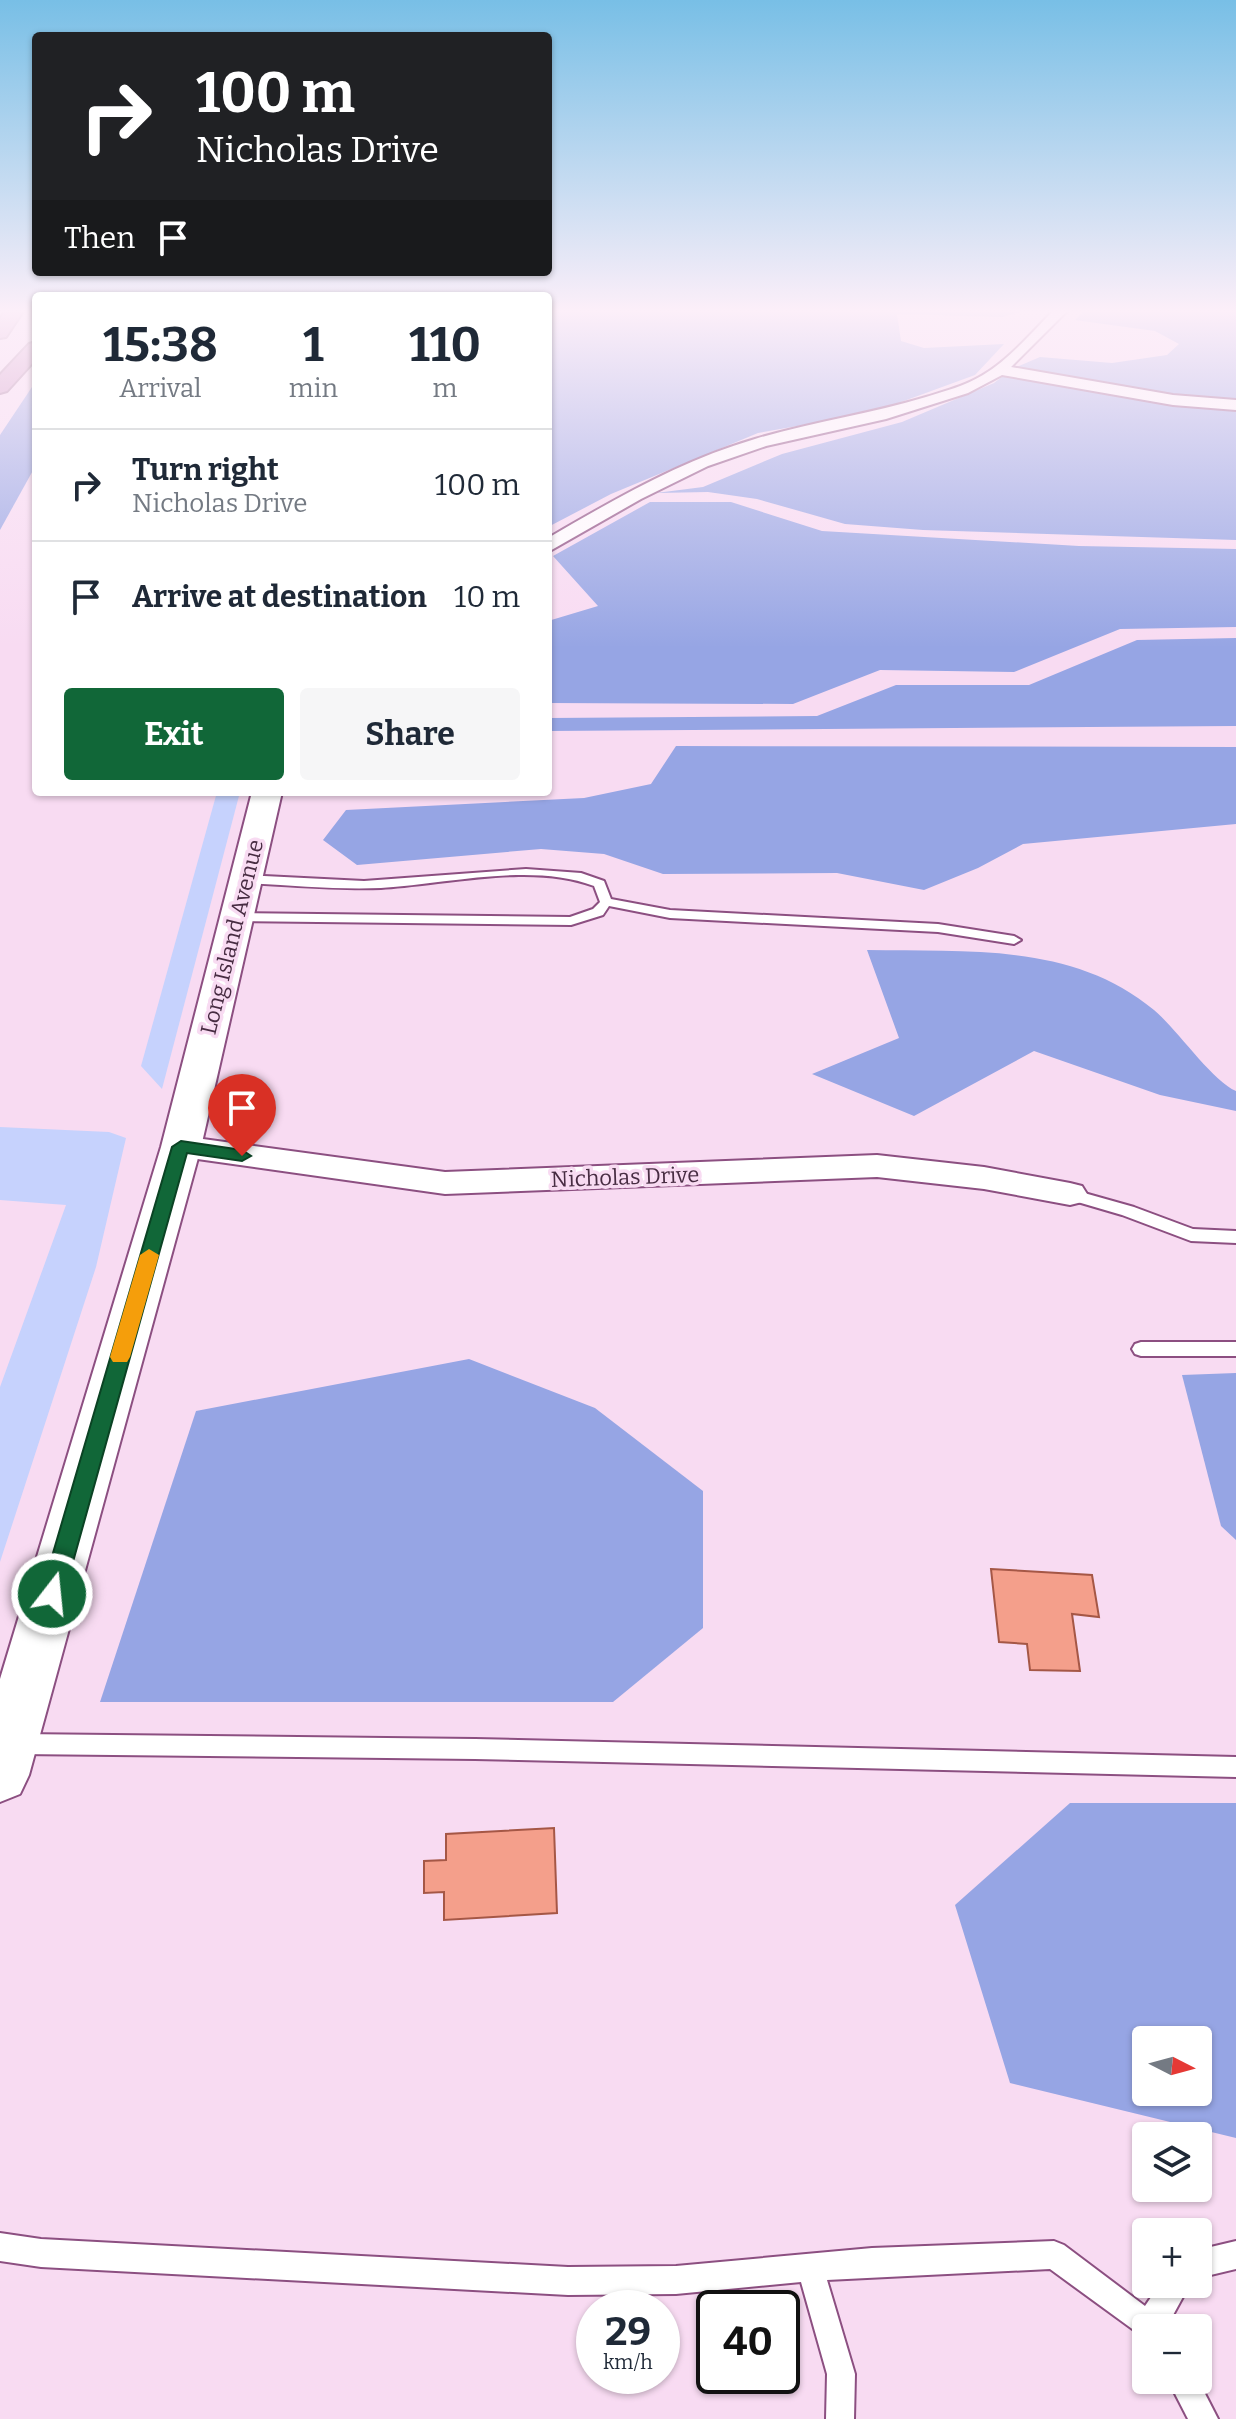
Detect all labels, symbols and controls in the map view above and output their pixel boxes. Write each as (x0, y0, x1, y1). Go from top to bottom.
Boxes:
text: 100 m (196, 60, 355, 127)
icon: right (64, 64, 168, 168)
text: Nicholas Drive (196, 128, 439, 172)
icon: arrive (151, 216, 195, 260)
text: Then (64, 220, 135, 256)
text: 15:38 (103, 316, 218, 374)
text: 1 (303, 316, 324, 374)
text: 110 (409, 316, 481, 374)
text: Arrival (119, 373, 202, 404)
text: min (289, 373, 338, 404)
text: m (433, 373, 457, 404)
text: Turn right (132, 452, 279, 488)
icon: right (64, 463, 108, 507)
text: 100 m (435, 467, 520, 503)
text: Nicholas Drive (132, 488, 307, 519)
icon: arrive (64, 575, 108, 619)
text: Arrive at destination (132, 579, 427, 615)
text: 10 m (454, 579, 520, 615)
button: Exit (64, 688, 284, 780)
button: Share (300, 688, 520, 780)
street label: Long Island Avenue (195, 837, 269, 1037)
pin (208, 1074, 276, 1156)
icon: arrive (220, 1086, 264, 1130)
street label: Nicholas Drive (550, 1161, 700, 1193)
position arrow (10, 1552, 94, 1636)
north arrow (1132, 2026, 1212, 2106)
map controls (1132, 2026, 1212, 2394)
button: layers (1132, 2122, 1212, 2202)
button: + (1132, 2218, 1212, 2298)
speed limit sign: 40 (696, 2290, 800, 2394)
text: 29 (605, 2308, 651, 2356)
button: − (1132, 2314, 1212, 2394)
text: km/h (603, 2350, 653, 2374)

